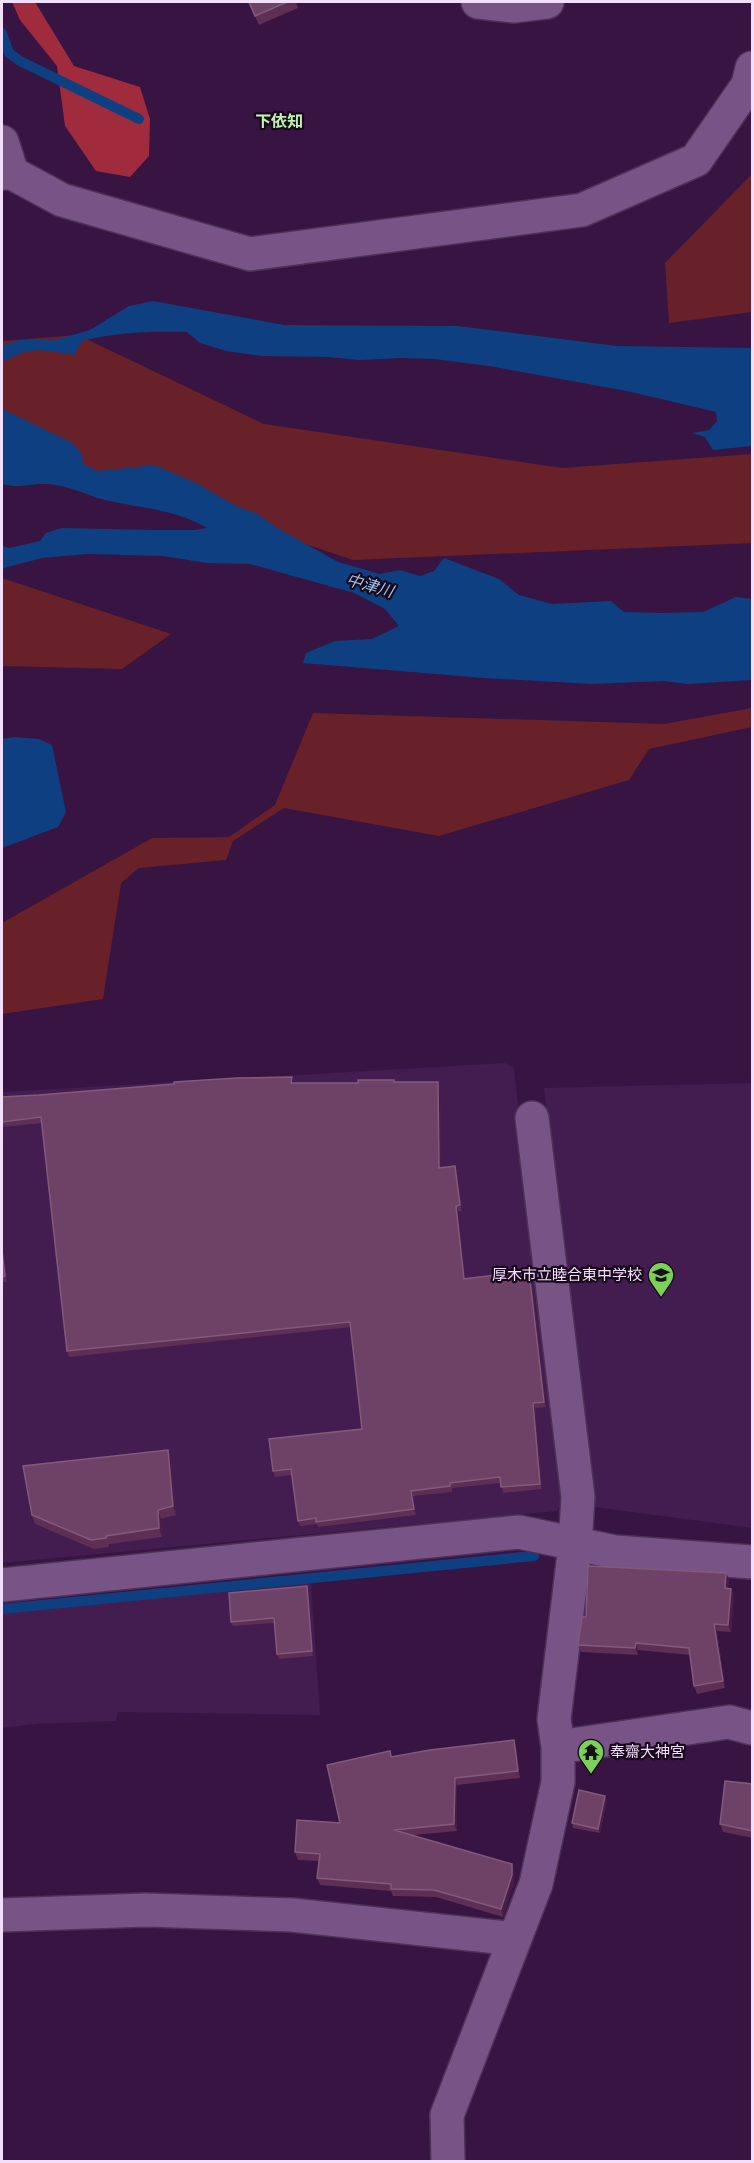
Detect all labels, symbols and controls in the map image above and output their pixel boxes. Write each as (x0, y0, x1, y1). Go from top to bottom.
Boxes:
district label: 下依知 (255, 112, 303, 131)
water label: 中津川 (344, 570, 397, 602)
school or university icon: 厚木市立睦合東中学校 (646, 1260, 676, 1298)
place label: 厚木市立睦合東中学校 (492, 1266, 642, 1284)
temple icon: 奉齋大神宮 (576, 1737, 606, 1775)
place label: 奉齋大神宮 (610, 1743, 685, 1761)

